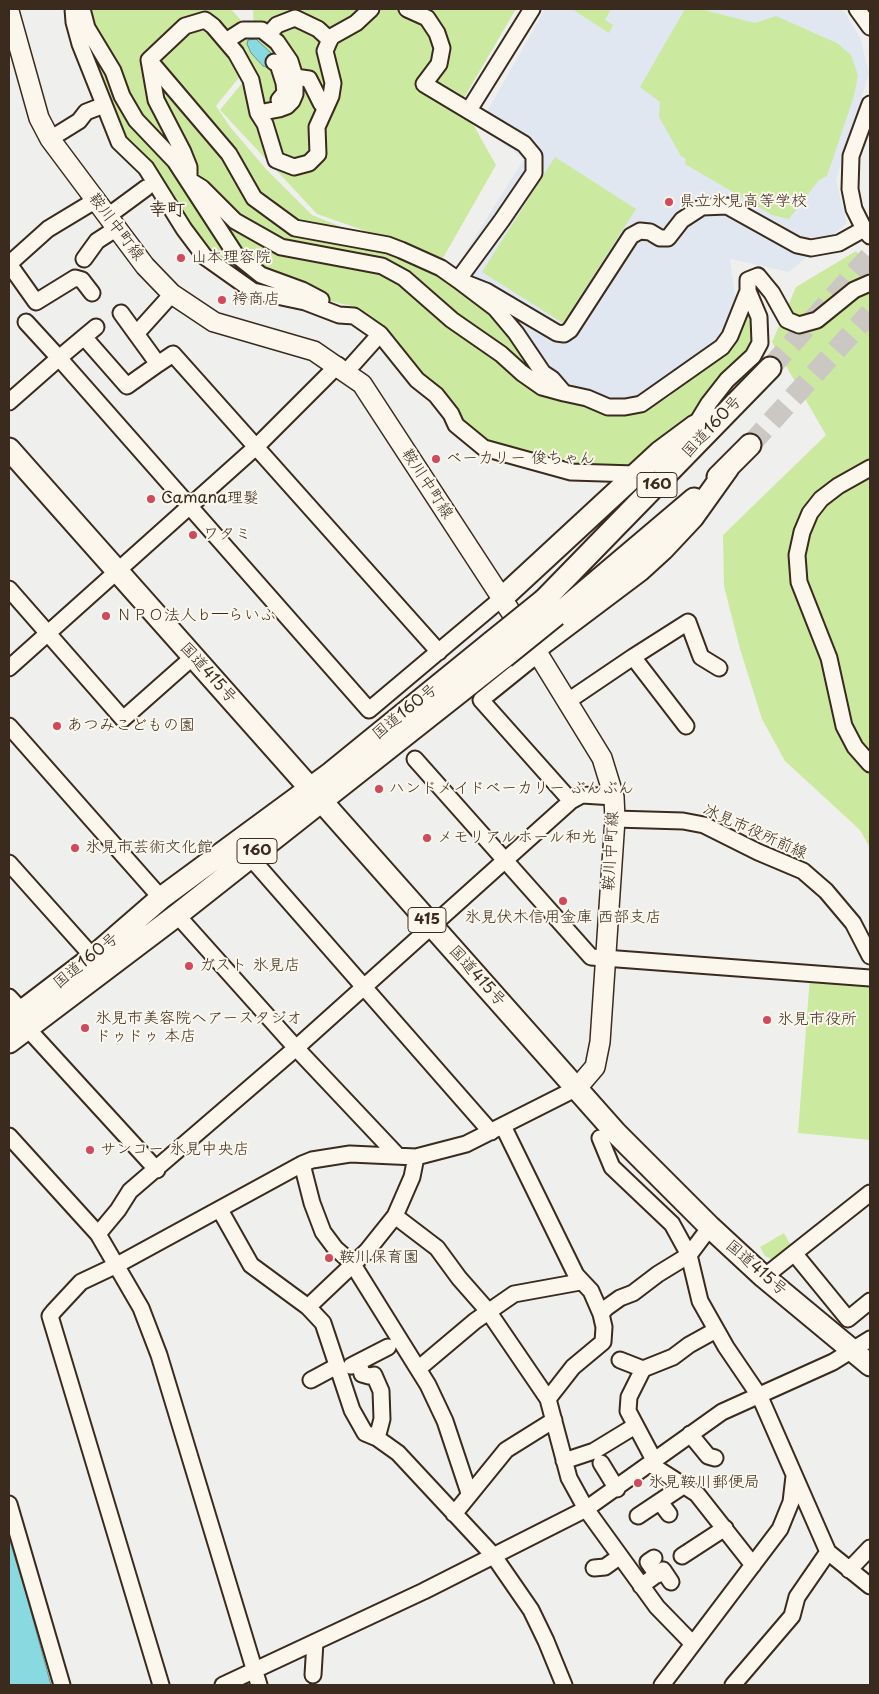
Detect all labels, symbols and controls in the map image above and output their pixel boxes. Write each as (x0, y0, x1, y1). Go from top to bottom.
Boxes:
street label: 鞍川中町線 (84, 189, 148, 265)
place label: 県立氷見高等学校 (679, 192, 807, 212)
marker: 県立氷見高等学校 (663, 196, 675, 208)
district label: 幸町 (149, 199, 185, 221)
place label: 山本理容院 (191, 248, 271, 268)
marker: 山本理容院 (175, 252, 187, 264)
place label: 袴商店 (232, 290, 280, 310)
marker: 袴商店 (216, 294, 228, 306)
street label: 国道160号 (678, 392, 746, 462)
street label: 鞍川中町線 (397, 445, 457, 523)
place label: ベーカリー 俊ちゃん (446, 449, 595, 469)
marker: ベーカリー 俊ちゃん (430, 453, 442, 465)
road number: 160 (637, 472, 677, 498)
place label: Camana理髮 (161, 489, 259, 509)
marker: Camana理髮 (145, 493, 157, 505)
place label: ワタミ (203, 525, 251, 545)
marker: ワタミ (187, 529, 199, 541)
place label: ＮＰＯ法人ｂ―らいふ (116, 606, 276, 626)
marker: ＮＰＯ法人ｂ―らいふ (100, 610, 112, 622)
street label: 国道415号 (176, 639, 240, 707)
street label: 国道160号 (369, 680, 441, 744)
place label: あつみこどもの園 (67, 716, 195, 736)
marker: あつみこどもの園 (51, 720, 63, 732)
place label: ハンドメイドベーカリー ぶんぶん (389, 779, 634, 799)
marker: ハンドメイドベーカリー ぶんぶん (373, 783, 385, 795)
street label: 冰見市役所前線 (700, 800, 810, 864)
street label: 鞍川中町線 (599, 811, 623, 891)
place label: メモリアルホール和光 (437, 828, 597, 848)
marker: メモリアルホール和光 (421, 832, 433, 844)
place label: 氷見市芸術文化館 (85, 838, 213, 858)
road number: 160 (237, 838, 277, 864)
marker: 氷見市芸術文化館 (69, 842, 81, 854)
marker: 氷見伏木信用金庫 西部支店 (557, 895, 569, 907)
road number: 415 (408, 908, 446, 932)
place label: 氷見伏木信用金庫 西部支店 (464, 908, 662, 928)
street label: 国道160号 (50, 929, 122, 993)
street label: 国道415号 (445, 942, 509, 1010)
place label: ガスト 氷見店 (199, 956, 300, 976)
marker: ガスト 氷見店 (183, 960, 195, 972)
place label: 氷見市美容院ヘアースタジオ ドゥドゥ 本店 (95, 1009, 302, 1047)
place label: 氷見市役所 (777, 1010, 857, 1030)
marker: 氷見市役所 (761, 1014, 773, 1026)
marker: 氷見市美容院ヘアースタジオ ドゥドゥ 本店 (79, 1022, 91, 1034)
place label: サンコー 氷見中央店 (100, 1140, 249, 1160)
marker: サンコー 氷見中央店 (84, 1144, 96, 1156)
street label: 国道415号 (721, 1236, 791, 1300)
place label: 鞍川保育園 (339, 1248, 419, 1268)
marker: 鞍川保育園 (323, 1252, 335, 1264)
place label: 氷見鞍川郵便局 (648, 1473, 760, 1493)
marker: 氷見鞍川郵便局 (632, 1477, 644, 1489)

